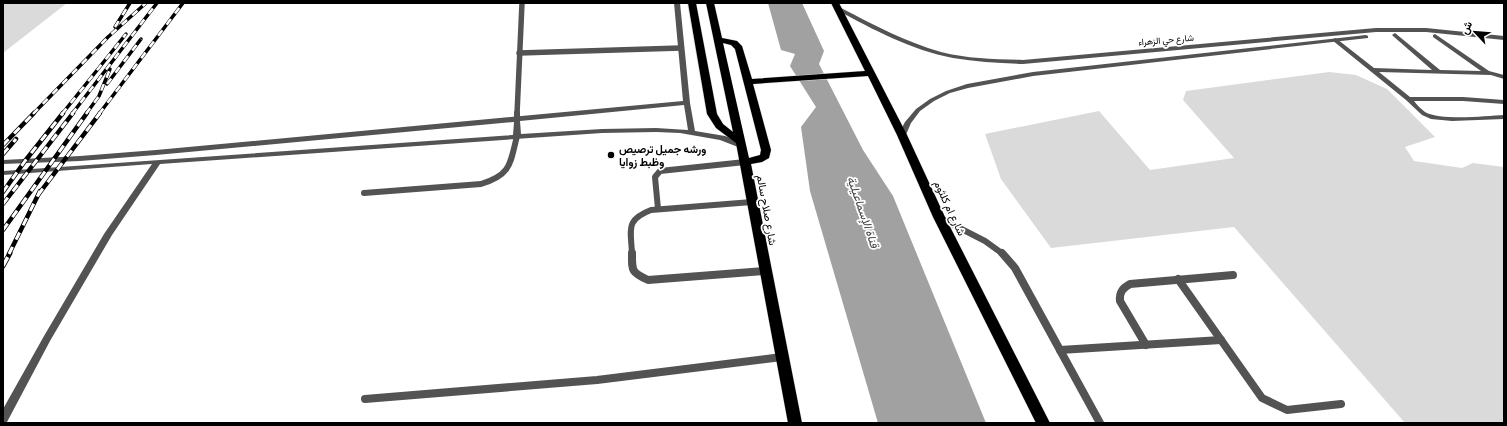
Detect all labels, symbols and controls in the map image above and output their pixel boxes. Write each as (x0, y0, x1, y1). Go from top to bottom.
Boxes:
north arrow (1455, 12, 1495, 52)
text: ش (1456, 18, 1475, 37)
street label: شارع حي الزهراء (1138, 31, 1194, 49)
place label: ورشه جميل ترصيص وظبط زوايا (619, 141, 706, 169)
marker: ورشه جميل ترصيص وظبط زوايا (606, 150, 616, 160)
street label: شارع صلاح سالم (753, 173, 781, 247)
water label: قناة الإسماعيلية (843, 174, 884, 251)
street label: شارع ام كلثوم (930, 178, 970, 239)

